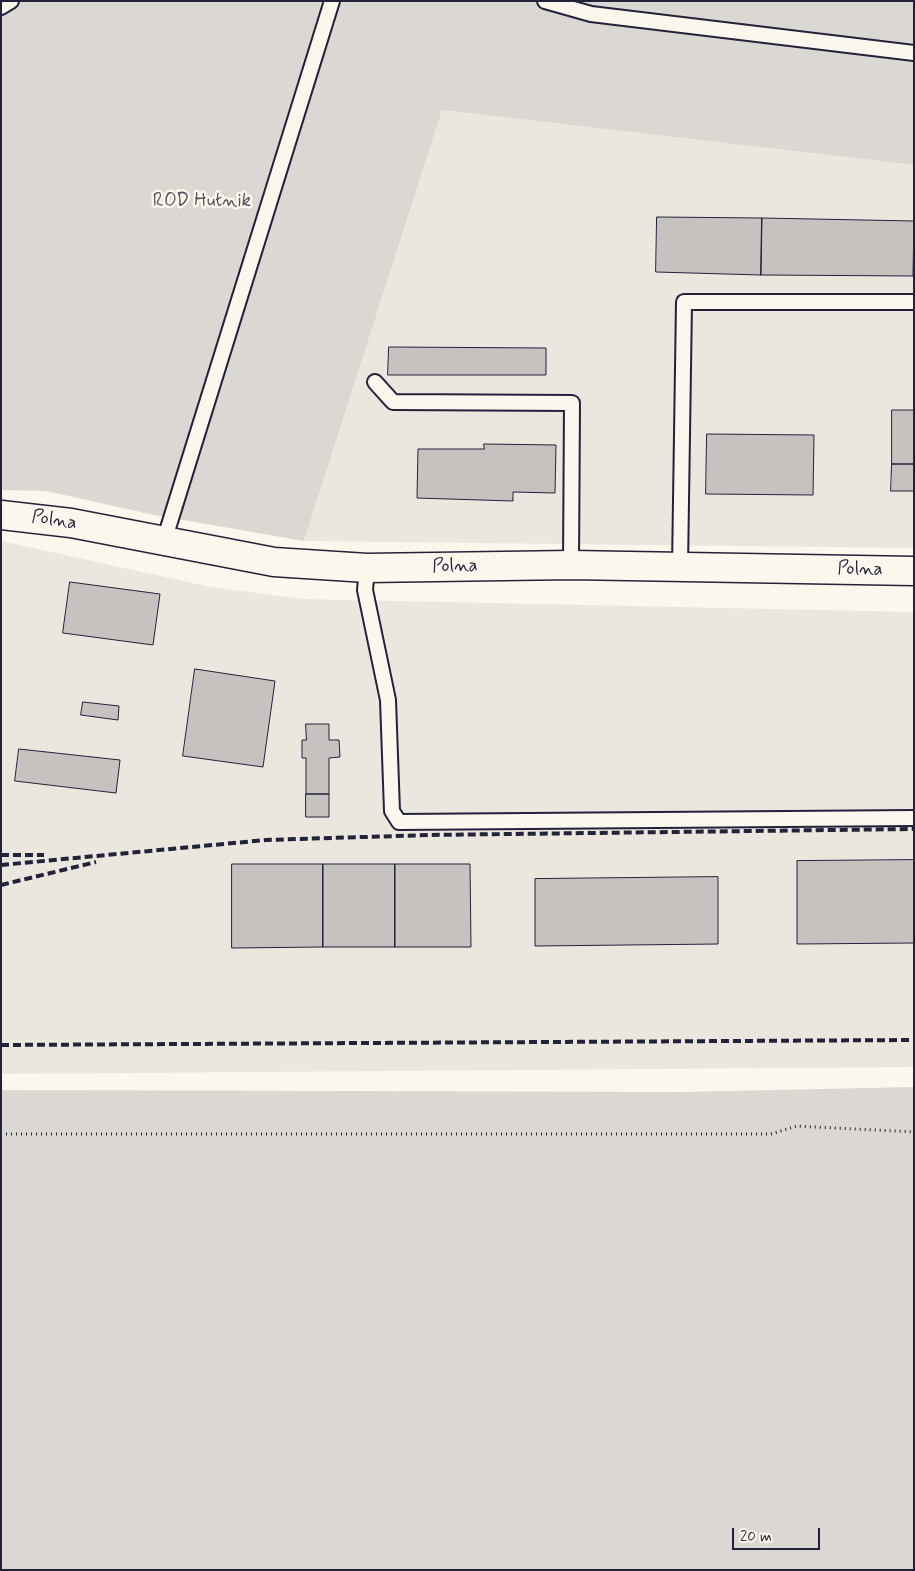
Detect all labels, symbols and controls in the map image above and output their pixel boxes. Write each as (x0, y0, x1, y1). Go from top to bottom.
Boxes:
park label: ROD Hutnik (153, 191, 251, 213)
street label: Polna (30, 506, 78, 536)
street label: Polna (432, 555, 478, 579)
street label: Polna (837, 558, 883, 582)
scale bar (735, 1518, 822, 1550)
text: 20 m (740, 1527, 772, 1547)

